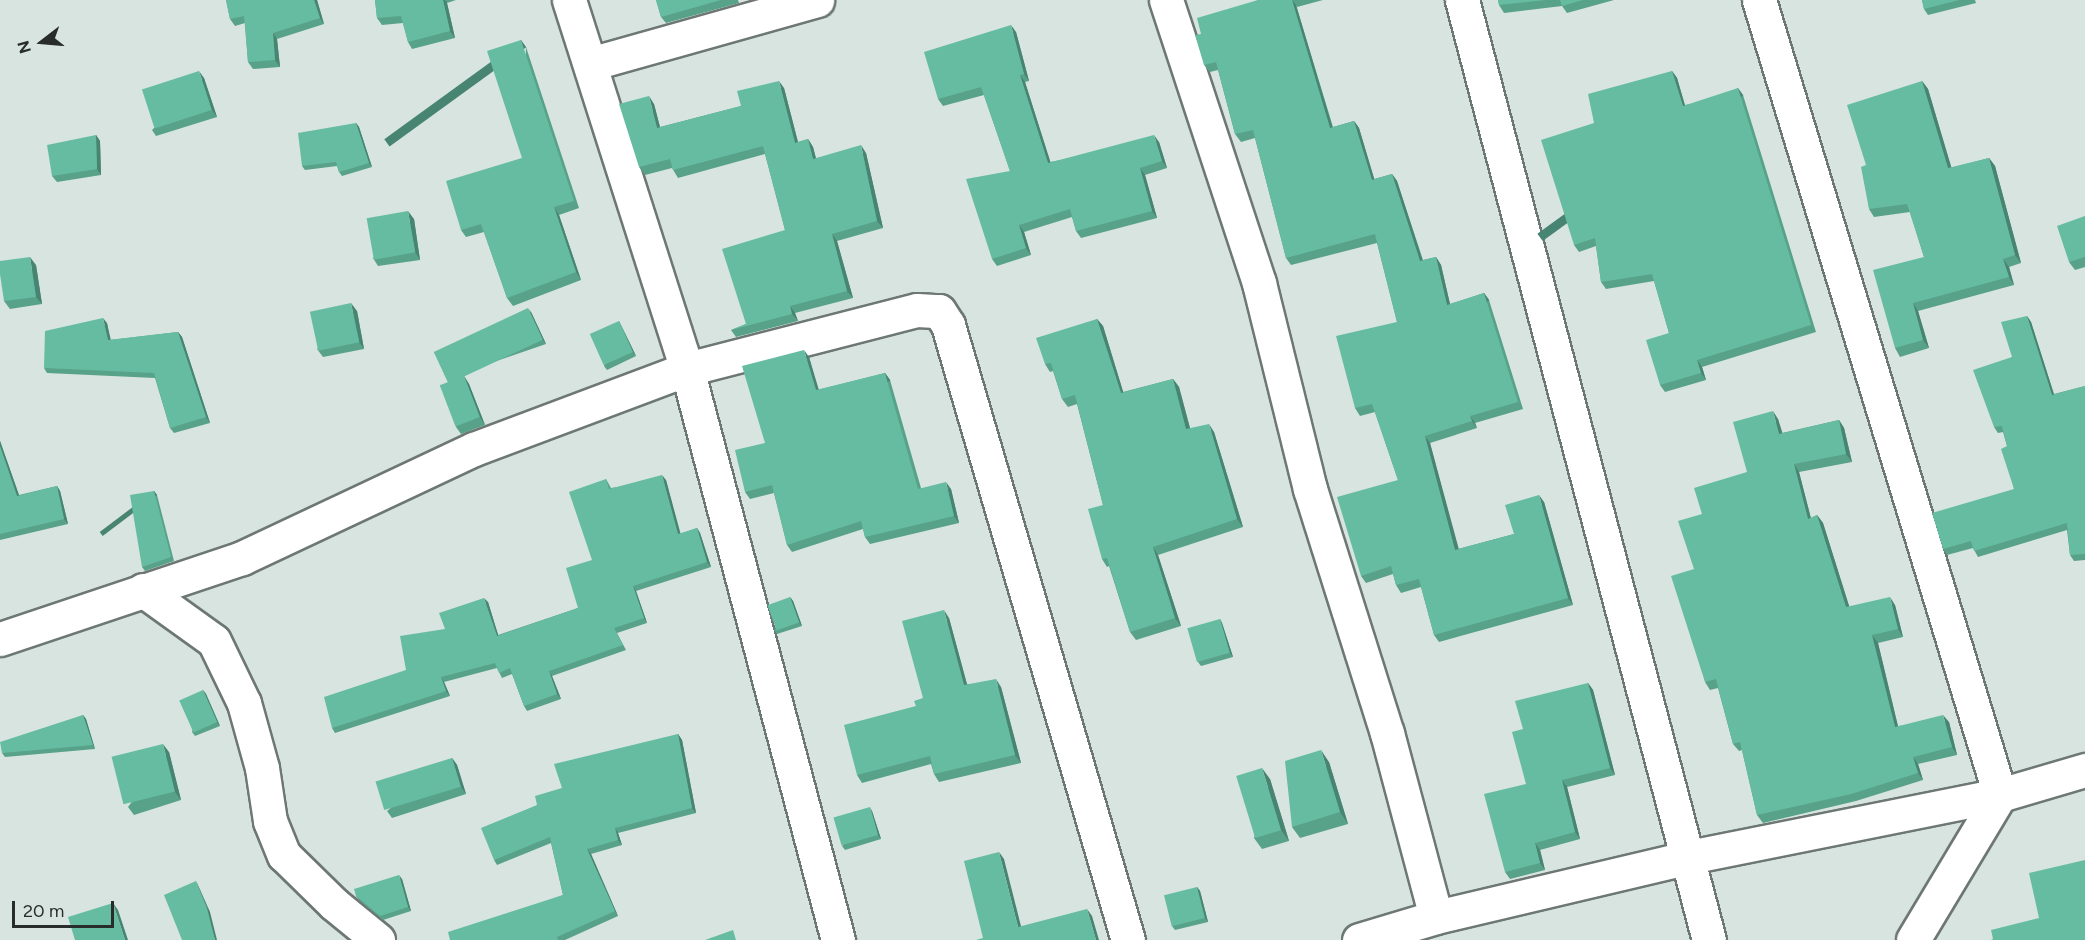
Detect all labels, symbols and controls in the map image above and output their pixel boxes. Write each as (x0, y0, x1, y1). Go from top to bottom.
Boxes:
north arrow (12, 12, 72, 72)
text: N (13, 39, 35, 56)
scale bar (15, 889, 117, 927)
text: 20 m (23, 900, 64, 922)

